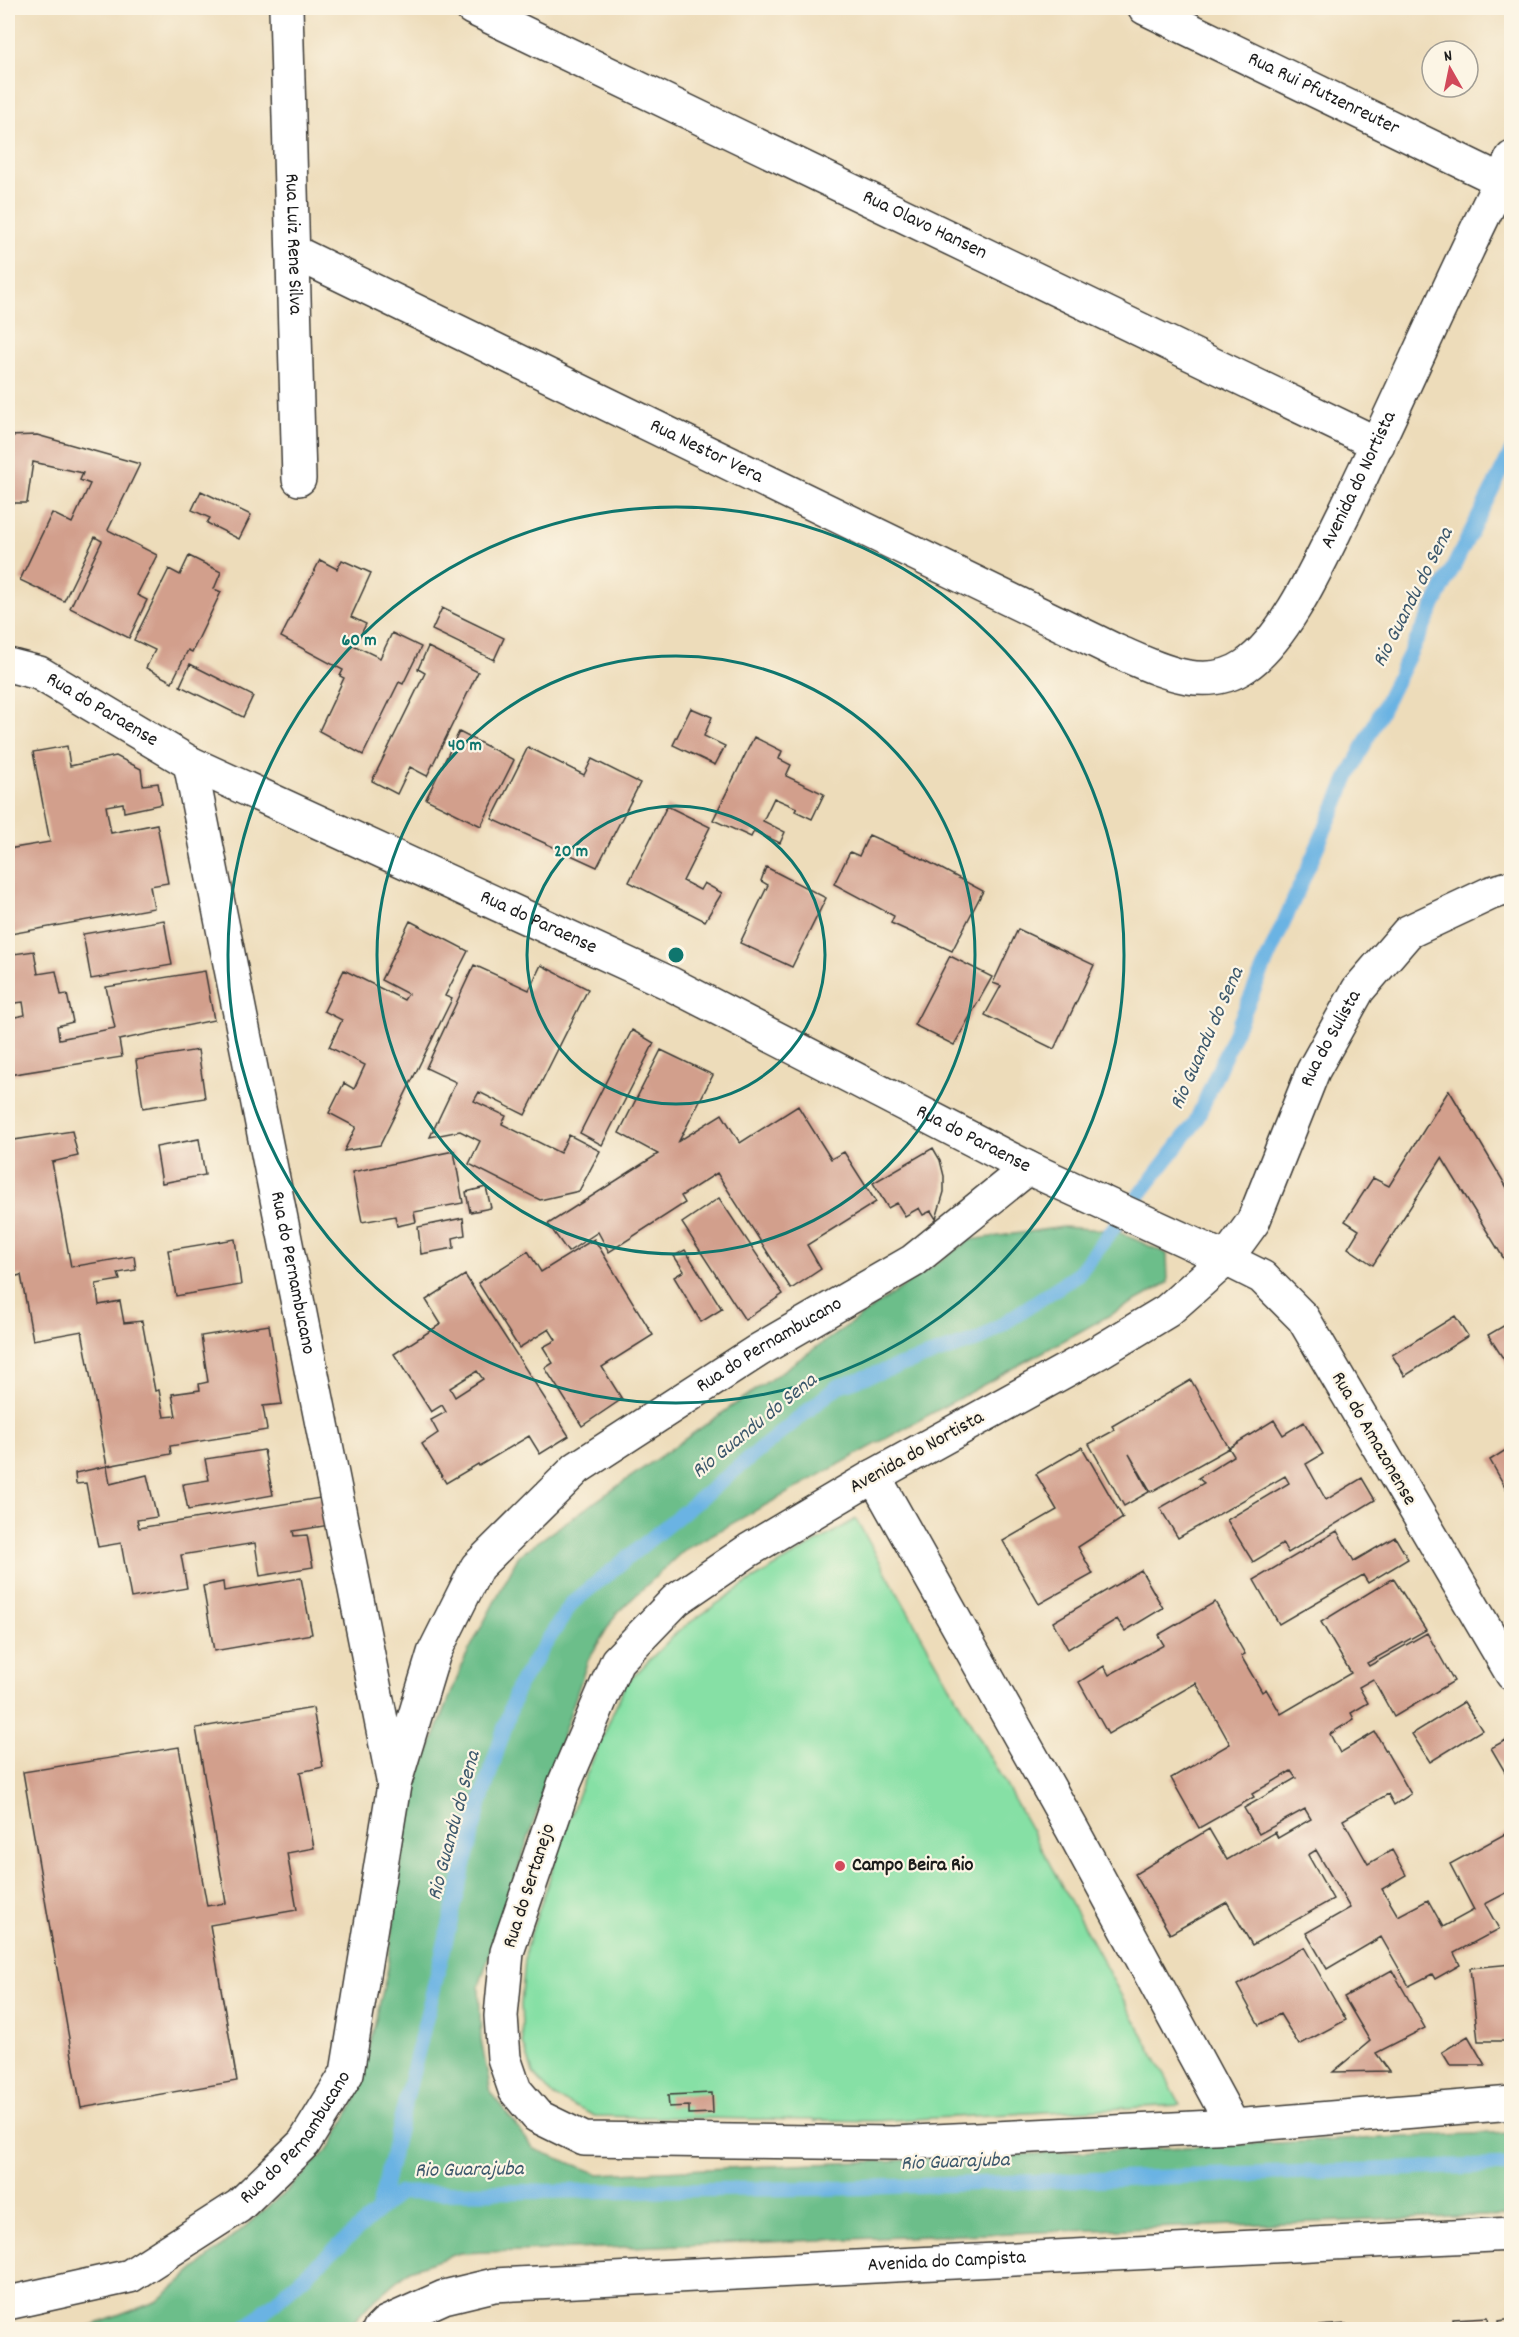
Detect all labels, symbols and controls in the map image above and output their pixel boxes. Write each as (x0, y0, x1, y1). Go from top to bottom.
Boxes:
north arrow (1420, 39, 1480, 99)
text: N (1442, 45, 1454, 69)
street label: Rua Rui Pfutzenreuter (1243, 46, 1404, 143)
street label: Rua Luiz Rene Silva (277, 173, 308, 316)
street label: Rua Olavo Hansen (857, 184, 991, 268)
street label: Avenida do Nortista (1314, 406, 1404, 554)
street label: Rua Nestor Vera (645, 413, 768, 492)
water label: Rio Guandu do Sena (1366, 522, 1463, 673)
text: 60 m (341, 629, 377, 654)
street label: Rua do Paraense (40, 666, 163, 755)
text: 40 m (448, 734, 482, 759)
text: 20 m (554, 840, 588, 865)
street label: Rua do Paraense (475, 884, 601, 962)
centre of rings (666, 945, 686, 965)
water label: Rio Guandu do Sena (1163, 962, 1253, 1115)
street label: Rua do Sulista (1294, 985, 1369, 1091)
street label: Rua do Paraense (911, 1098, 1036, 1181)
street label: Rua do Pernambucano (262, 1189, 322, 1357)
street label: Rua do Pernambucano (691, 1291, 848, 1401)
water label: Rio Guandu do Sena (686, 1366, 825, 1487)
street label: Rua do Amazonense (1323, 1367, 1423, 1511)
street label: Avenida do Nortista (845, 1404, 990, 1502)
water label: Rio Guandu do Sena (421, 1747, 490, 1904)
street label: Rua do Sertanejo (497, 1820, 563, 1952)
place label: Campo Beira Rio (852, 1852, 973, 1880)
marker: Campo Beira Rio (833, 1859, 847, 1873)
street label: Rua do Pernambucano (234, 2066, 359, 2211)
water label: Rio Guarajuba (900, 2146, 1011, 2180)
water label: Rio Guarajuba (414, 2155, 525, 2187)
street label: Avenida do Campista (867, 2244, 1027, 2280)

